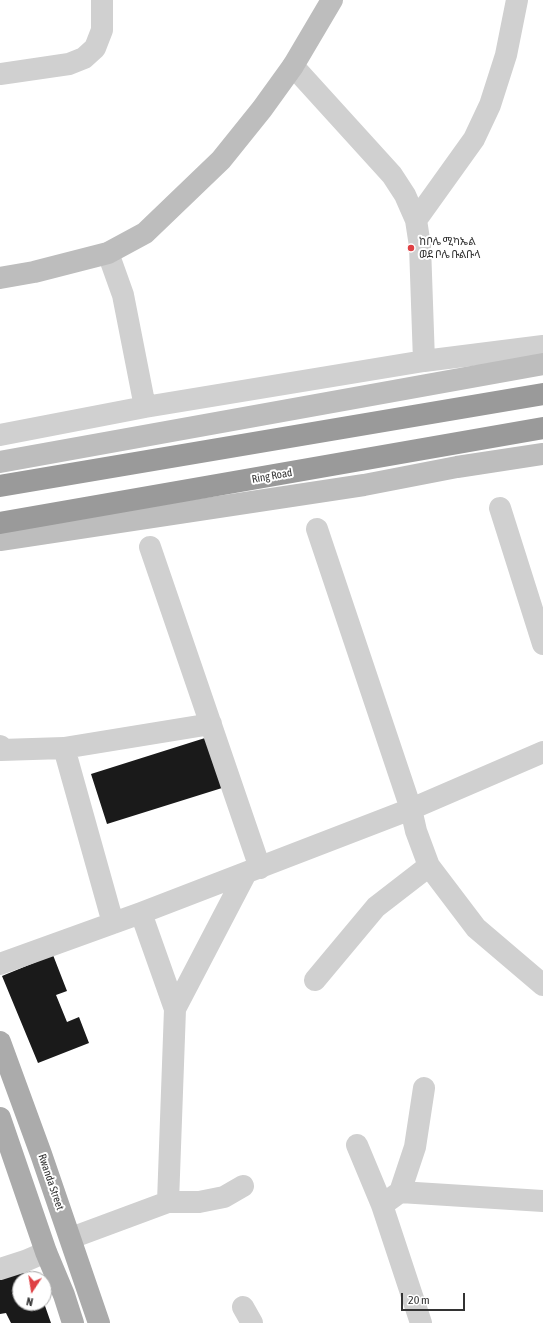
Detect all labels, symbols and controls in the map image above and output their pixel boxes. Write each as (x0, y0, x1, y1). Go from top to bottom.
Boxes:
place label: ከቦሌ ሚካኤል ወደ ቦሌ ቡልቡላ (419, 235, 480, 261)
marker: ከቦሌ ሚካኤል ወደ ቦሌ ቡልቡላ (406, 243, 416, 253)
street label: Ring Road (251, 466, 293, 486)
street label: Rwanda Street (35, 1152, 67, 1212)
north arrow (12, 1271, 52, 1311)
scale bar (403, 1285, 467, 1311)
text: 20 m (408, 1293, 430, 1307)
text: N (25, 1295, 34, 1308)

